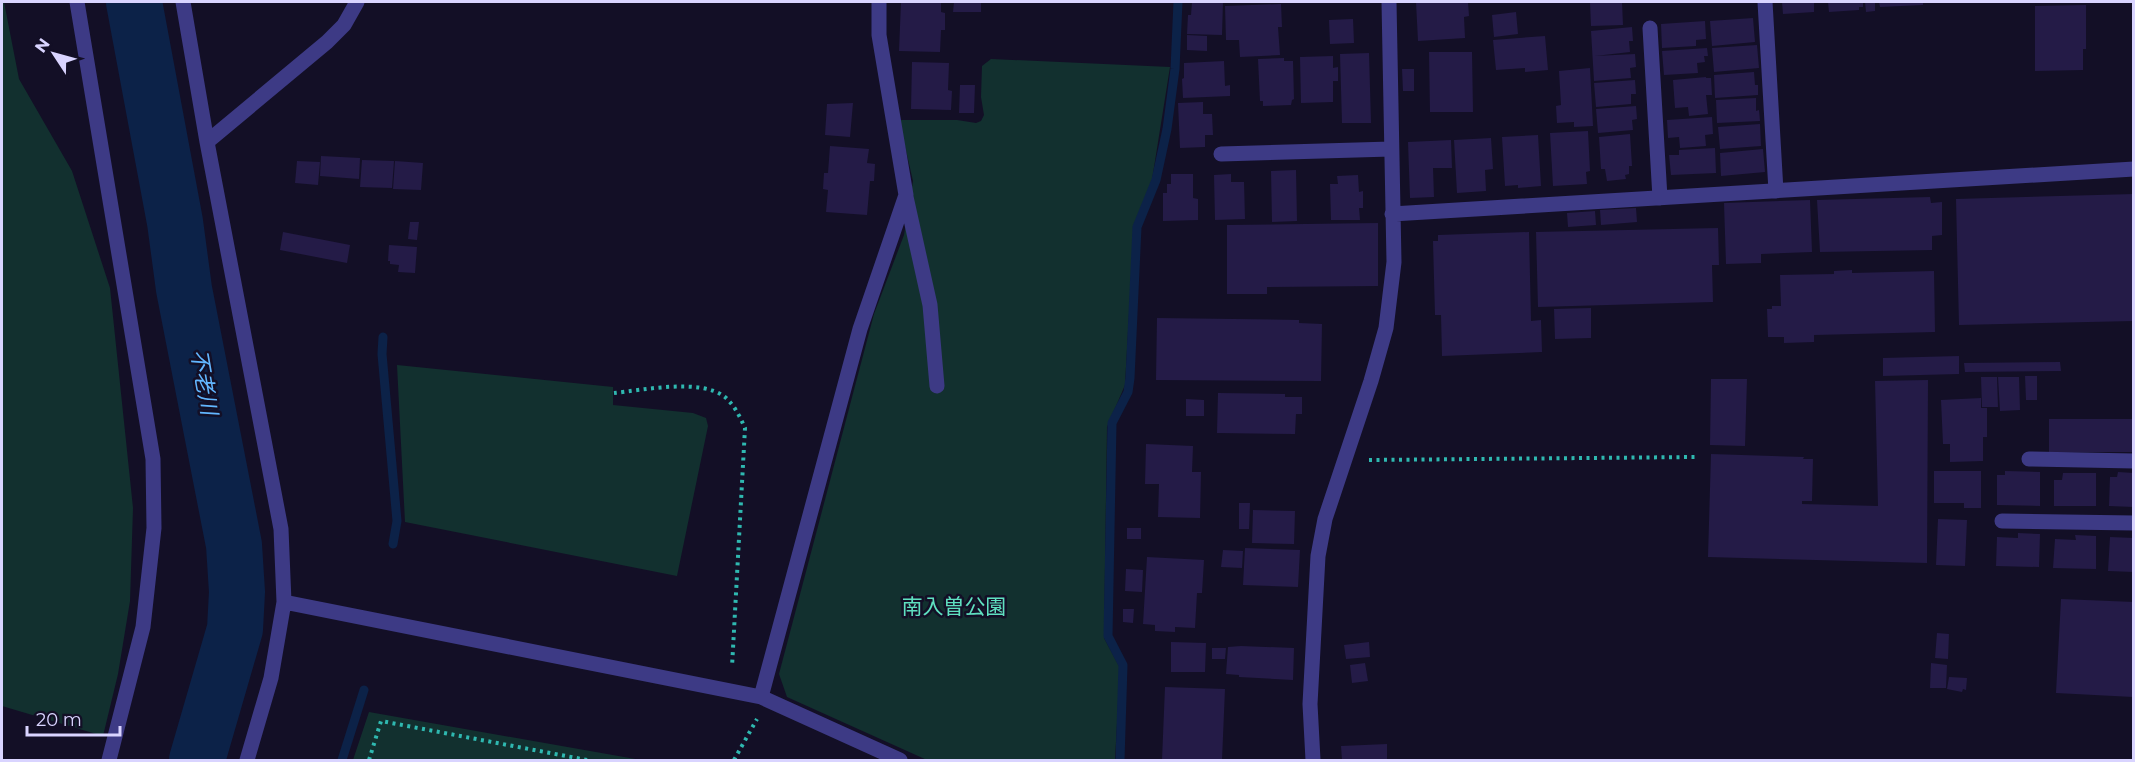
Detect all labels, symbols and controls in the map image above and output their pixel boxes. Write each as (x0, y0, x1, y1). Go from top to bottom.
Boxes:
north arrow (24, 24, 84, 84)
text: N (31, 35, 54, 56)
water label: 不老川 (185, 347, 223, 419)
park label: 南入曽公園 (902, 594, 1007, 619)
scale bar (27, 699, 120, 737)
text: 20 m (36, 709, 82, 731)

